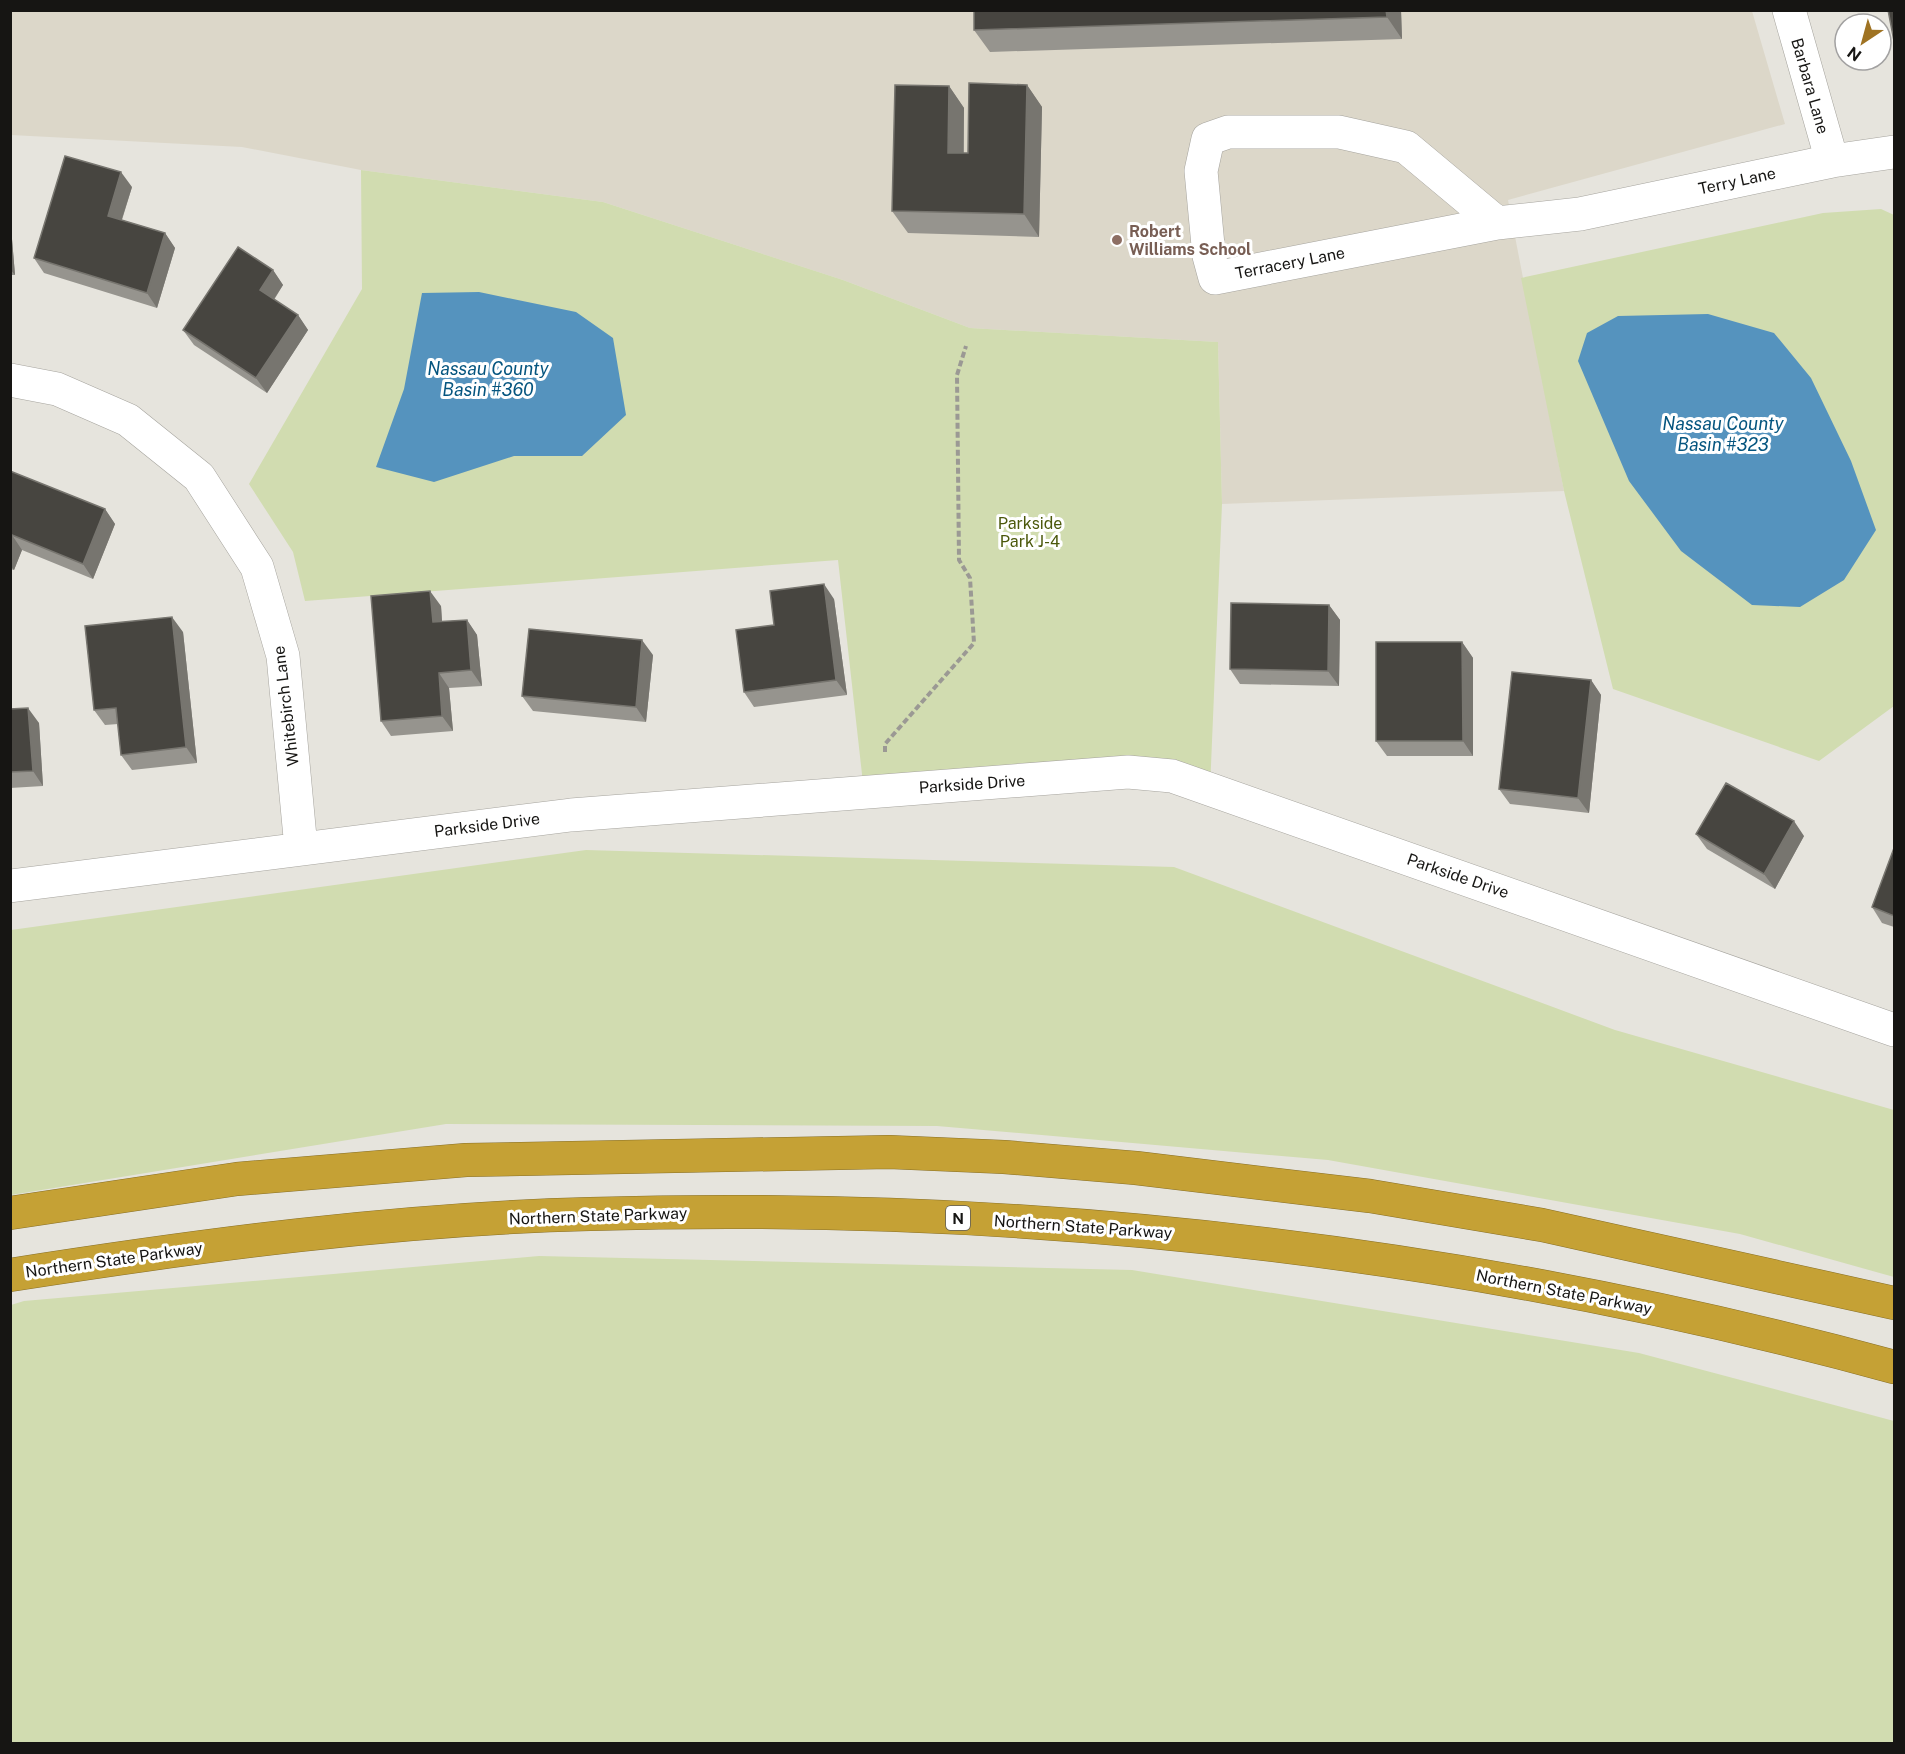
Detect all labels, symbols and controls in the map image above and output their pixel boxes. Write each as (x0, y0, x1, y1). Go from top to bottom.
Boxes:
north arrow (1833, 12, 1893, 72)
street label: Barbara Lane (1787, 36, 1833, 136)
text: N (1844, 42, 1865, 65)
street label: Terry Lane (1697, 164, 1777, 198)
place label: Robert Williams School (1129, 222, 1251, 259)
marker: Robert Williams School (1110, 233, 1124, 247)
street label: Terracery Lane (1234, 243, 1346, 283)
water label: Nassau County Basin #360 (427, 358, 550, 400)
water label: Nassau County Basin #323 (1662, 413, 1785, 455)
park label: Parkside Park J-4 (998, 514, 1062, 551)
street label: Whitebirch Lane (269, 645, 303, 767)
street label: Parkside Drive (918, 771, 1026, 797)
street label: Parkside Drive (433, 809, 541, 841)
street label: Parkside Drive (1404, 850, 1512, 902)
street label: Northern State Parkway (508, 1203, 688, 1229)
road number: N (946, 1206, 970, 1230)
street label: Northern State Parkway (993, 1211, 1173, 1243)
street label: Northern State Parkway (24, 1238, 204, 1282)
street label: Northern State Parkway (1475, 1266, 1654, 1318)

